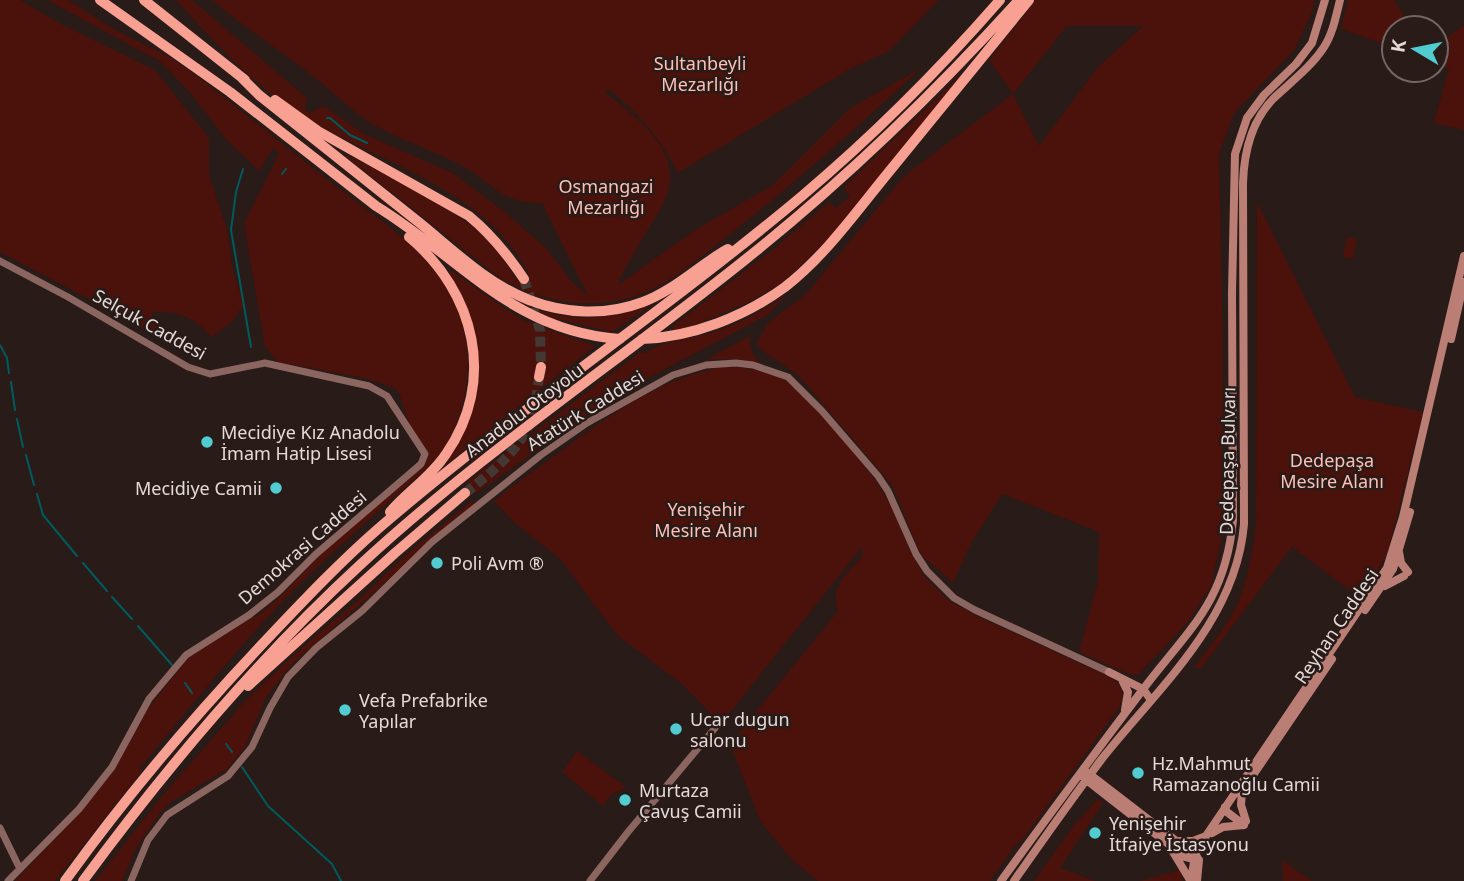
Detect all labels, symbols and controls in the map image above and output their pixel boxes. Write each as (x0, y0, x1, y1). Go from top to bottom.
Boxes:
north arrow (1380, 14, 1450, 84)
text: K (1384, 37, 1412, 55)
park label: Sultanbeyli Mezarlığı (654, 51, 746, 96)
park label: Osmangazi Mezarlığı (558, 174, 654, 219)
street label: Selçuk Caddesi (89, 283, 211, 365)
street label: Anadolu Otoyolu (460, 358, 588, 462)
street label: Atatürk Caddesi (522, 364, 648, 456)
street label: Dedepaşa Bulvarı (1214, 387, 1240, 535)
place label: Mecidiye Kız Anadolu İmam Hatip Lisesi (221, 420, 400, 465)
marker: Mecidiye Kız Anadolu İmam Hatip Lisesi (199, 434, 215, 450)
park label: Dedepaşa Mesire Alanı (1280, 448, 1384, 493)
place label: Mecidiye Camii (135, 476, 262, 500)
marker: Mecidiye Camii (268, 480, 284, 496)
street label: Demokrasi Caddesi (233, 485, 371, 609)
park label: Yenişehir Mesire Alanı (654, 497, 758, 542)
place label: Poli Avm ® (451, 551, 544, 575)
marker: Poli Avm ® (429, 555, 445, 571)
street label: Reyhan Caddesi (1289, 564, 1383, 688)
place label: Vefa Prefabrike Yapılar (359, 688, 488, 733)
marker: Vefa Prefabrike Yapılar (337, 702, 353, 718)
place label: Ucar dugun salonu (690, 707, 790, 752)
marker: Ucar dugun salonu (668, 721, 684, 737)
place label: Hz.Mahmut Ramazanoğlu Camii (1152, 751, 1320, 796)
marker: Hz.Mahmut Ramazanoğlu Camii (1130, 765, 1146, 781)
place label: Murtaza Çavuş Camii (639, 778, 742, 823)
marker: Murtaza Çavuş Camii (617, 792, 633, 808)
place label: Yenişehir İtfaiye İstasyonu (1109, 811, 1249, 856)
marker: Yenişehir İtfaiye İstasyonu (1087, 825, 1103, 841)

